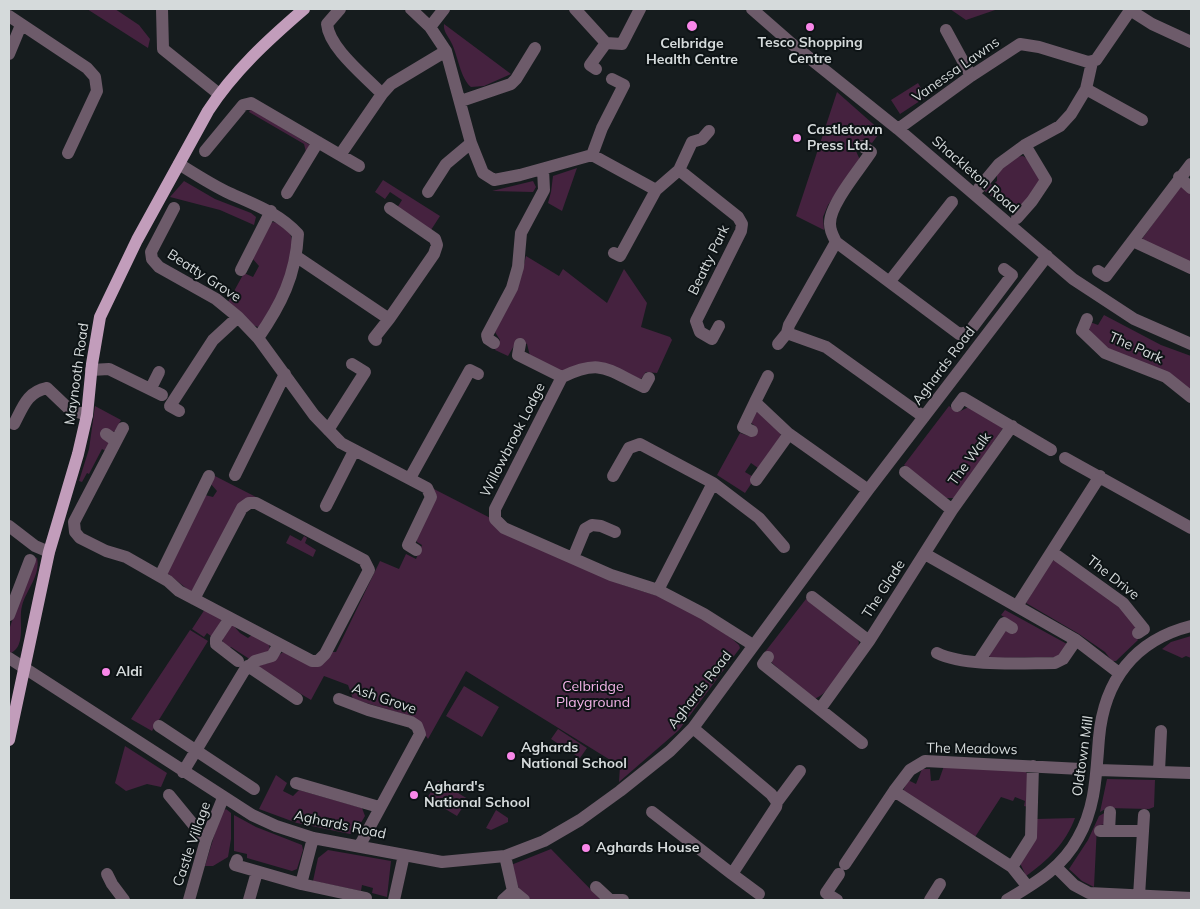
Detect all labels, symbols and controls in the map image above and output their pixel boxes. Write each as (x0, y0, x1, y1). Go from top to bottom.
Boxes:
marker: Celbridge Health Centre (685, 19, 699, 33)
marker: Tesco Shopping Centre (804, 21, 816, 33)
street label: Vanessa Lawns (909, 34, 1003, 106)
place label: Tesco Shopping Centre (757, 35, 863, 68)
place label: Celbridge Health Centre (646, 36, 738, 68)
place label: Castletown Press Ltd. (807, 122, 883, 154)
marker: Castletown Press Ltd. (791, 132, 803, 144)
street label: Shackleton Road (928, 133, 1022, 217)
street label: Beatty Park (685, 222, 733, 298)
street label: Beatty Grove (164, 246, 244, 306)
street label: Maynooth Road (62, 322, 92, 426)
street label: Aghards Road (909, 324, 979, 408)
street label: The Park (1106, 329, 1166, 367)
street label: Willowbrook Lodge (477, 380, 549, 500)
street label: The Walk (945, 429, 995, 489)
street label: The Drive (1083, 552, 1143, 604)
street label: The Glade (859, 557, 909, 621)
street label: Aghards Road (665, 648, 735, 732)
place label: Aldi (116, 664, 142, 680)
marker: Aldi (100, 666, 112, 678)
park label: Celbridge Playground (556, 679, 630, 712)
street label: Ash Grove (350, 680, 418, 718)
street label: Oldtown Mill (1069, 715, 1097, 797)
place label: Aghards National School (521, 740, 627, 772)
street label: The Meadows (926, 740, 1018, 758)
marker: Aghards National School (505, 750, 517, 762)
place label: Aghard's National School (424, 779, 530, 812)
marker: Aghard's National School (408, 789, 420, 801)
street label: Castle Village (170, 799, 214, 889)
street label: Aghards Road (292, 807, 388, 843)
place label: Aghards House (596, 840, 699, 856)
marker: Aghards House (580, 842, 592, 854)

